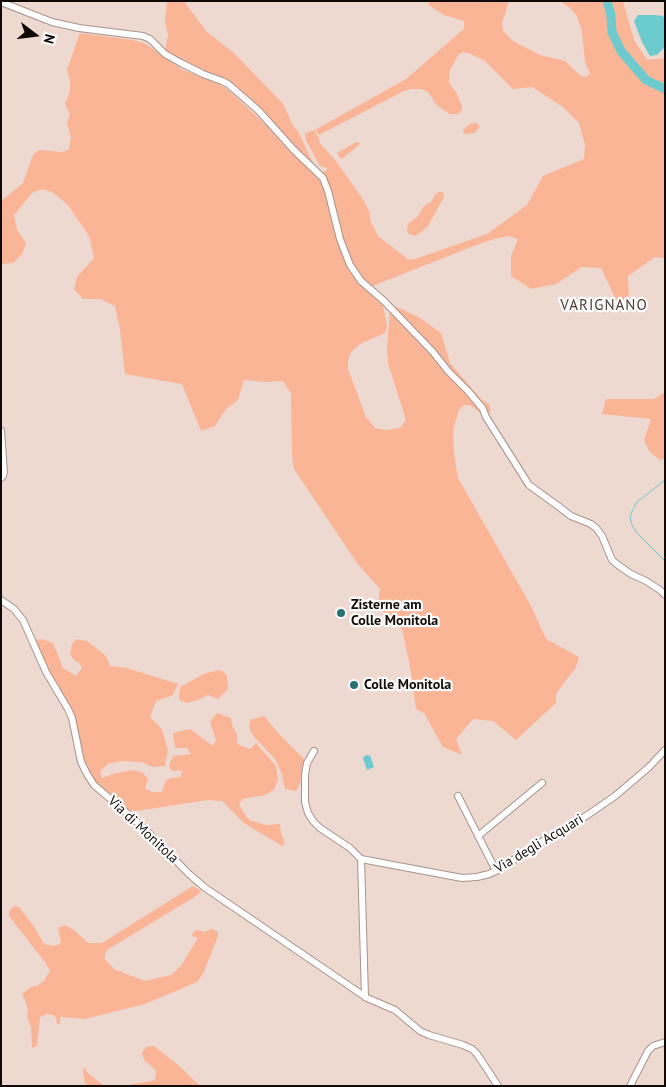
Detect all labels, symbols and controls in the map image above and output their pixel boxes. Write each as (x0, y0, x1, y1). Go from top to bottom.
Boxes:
north arrow (10, 10, 60, 60)
text: N (40, 32, 59, 46)
district label: VARIGNANO (559, 297, 649, 315)
place label: Zisterne am Colle Monitola (351, 597, 438, 630)
marker: Zisterne am Colle Monitola (335, 607, 347, 619)
place label: Colle Monitola (364, 677, 451, 693)
marker: Colle Monitola (348, 679, 360, 691)
street label: Via di Monitola (104, 793, 182, 867)
street label: Via degli Acquari (492, 811, 586, 877)

